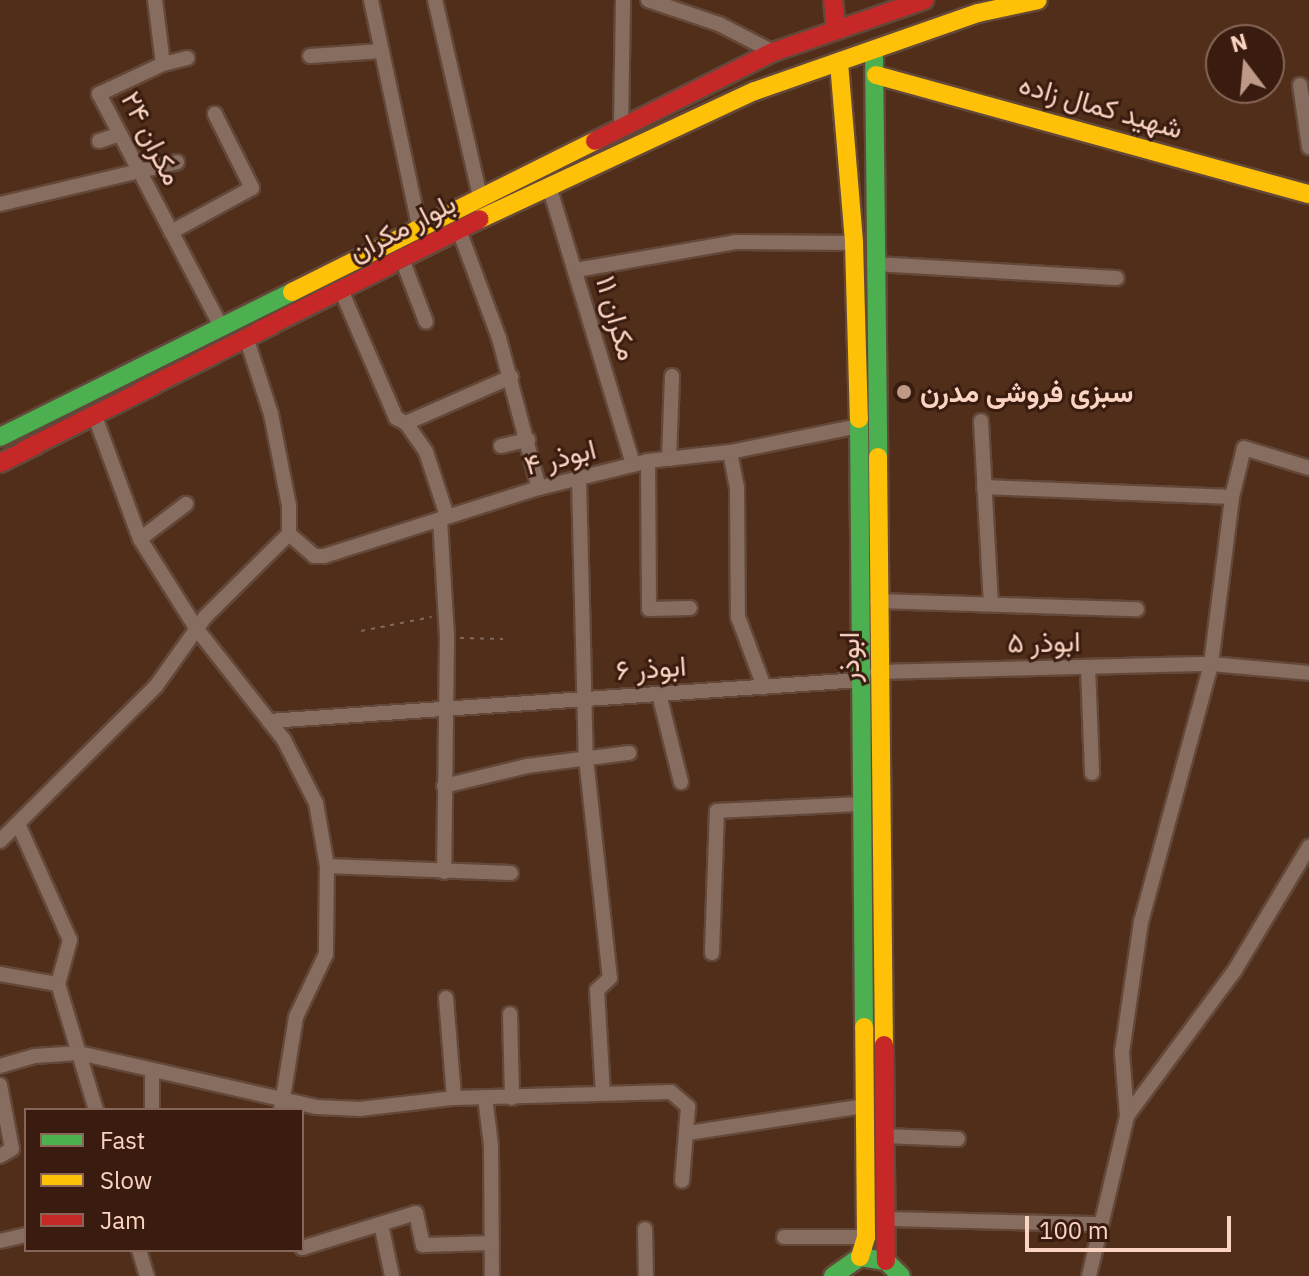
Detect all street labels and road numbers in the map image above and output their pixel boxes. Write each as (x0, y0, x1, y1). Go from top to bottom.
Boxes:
street label: شهید کمال زاده (1015, 67, 1187, 145)
street label: مکران ۲۴ (114, 85, 190, 191)
street label: بلوار مکران (343, 186, 461, 268)
street label: مکران ۱۱ (589, 272, 645, 364)
street label: ابوذر ۴ (521, 432, 599, 482)
street label: ابوذر ۵ (1007, 625, 1081, 659)
street label: ابوذر (832, 632, 866, 682)
street label: ابوذر ۶ (615, 649, 687, 687)

